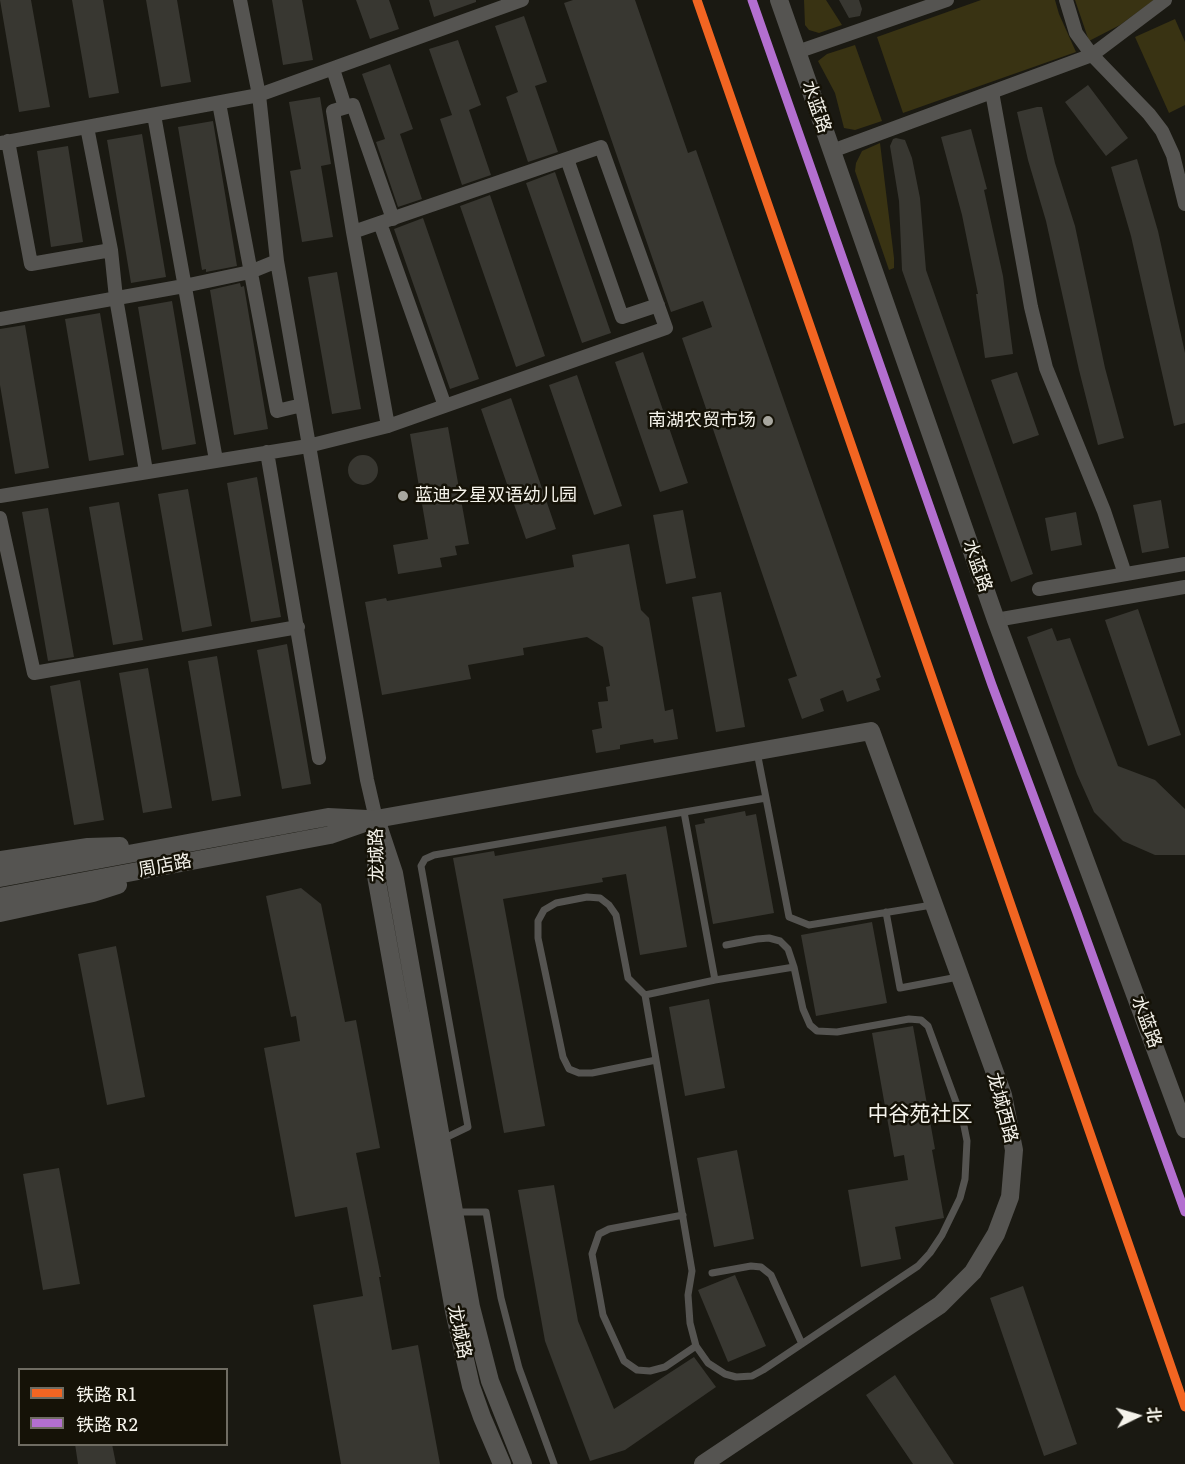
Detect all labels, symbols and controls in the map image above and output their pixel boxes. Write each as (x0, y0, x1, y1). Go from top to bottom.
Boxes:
street label: 水蓝路 (797, 78, 835, 136)
place label: 南湖农贸市场 (648, 410, 756, 432)
marker: 南湖农贸市场 (761, 414, 775, 428)
place label: 蓝迪之星双语幼儿园 (415, 485, 577, 507)
marker: 蓝迪之星双语幼儿园 (396, 489, 410, 503)
street label: 水蓝路 (958, 537, 996, 595)
street label: 龙城路 (366, 828, 388, 882)
street label: 周店路 (136, 850, 194, 882)
street label: 水蓝路 (1127, 993, 1165, 1051)
street label: 龙城西路 (982, 1070, 1022, 1146)
district label: 中谷苑社区 (868, 1102, 972, 1128)
street label: 龙城路 (443, 1303, 475, 1361)
legend (18, 1368, 228, 1446)
text: 铁路 R1 (76, 1380, 136, 1407)
north arrow (1107, 1386, 1167, 1446)
text: 北 (1142, 1405, 1168, 1423)
text: 铁路 R2 (76, 1410, 138, 1437)

